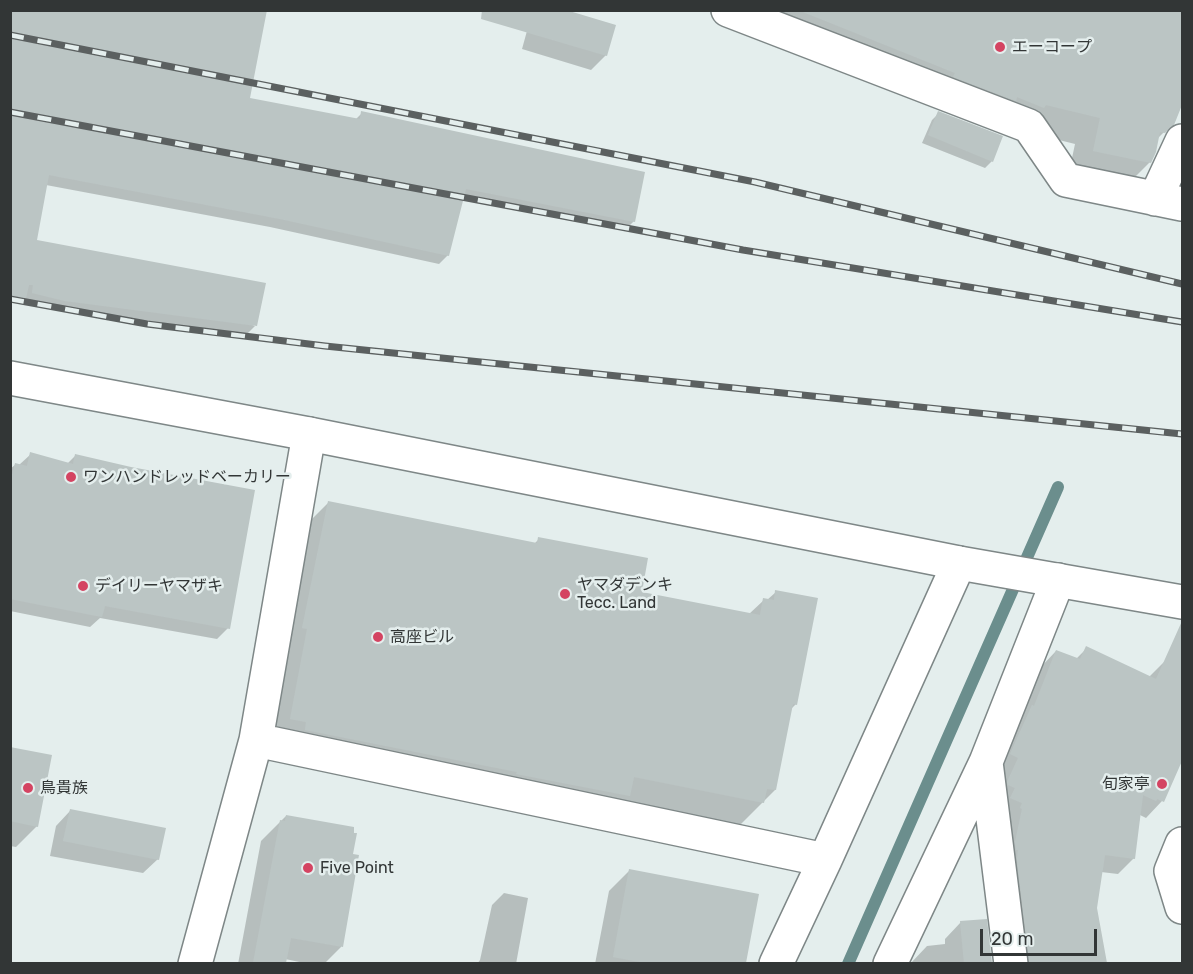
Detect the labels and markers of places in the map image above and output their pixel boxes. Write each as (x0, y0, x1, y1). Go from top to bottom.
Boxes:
place label: エーコープ (1012, 37, 1092, 57)
marker: エーコープ (993, 40, 1007, 54)
place label: ワンハンドレッドベーカリー (83, 467, 291, 487)
marker: ワンハンドレッドベーカリー (64, 470, 78, 484)
place label: ヤマダデンキ Tecc. Land (577, 575, 673, 613)
place label: デイリーヤマザキ (95, 576, 223, 596)
marker: デイリーヤマザキ (76, 579, 90, 593)
marker: ヤマダデンキ Tecc. Land (558, 587, 572, 601)
place label: 高座ビル (390, 627, 454, 647)
marker: 高座ビル (371, 630, 385, 644)
place label: 旬家亭 (1102, 774, 1150, 794)
marker: 旬家亭 (1155, 777, 1169, 791)
place label: 鳥貴族 (40, 778, 88, 798)
marker: 鳥貴族 (21, 781, 35, 795)
place label: Five Point (320, 858, 394, 878)
marker: Five Point (301, 861, 315, 875)

